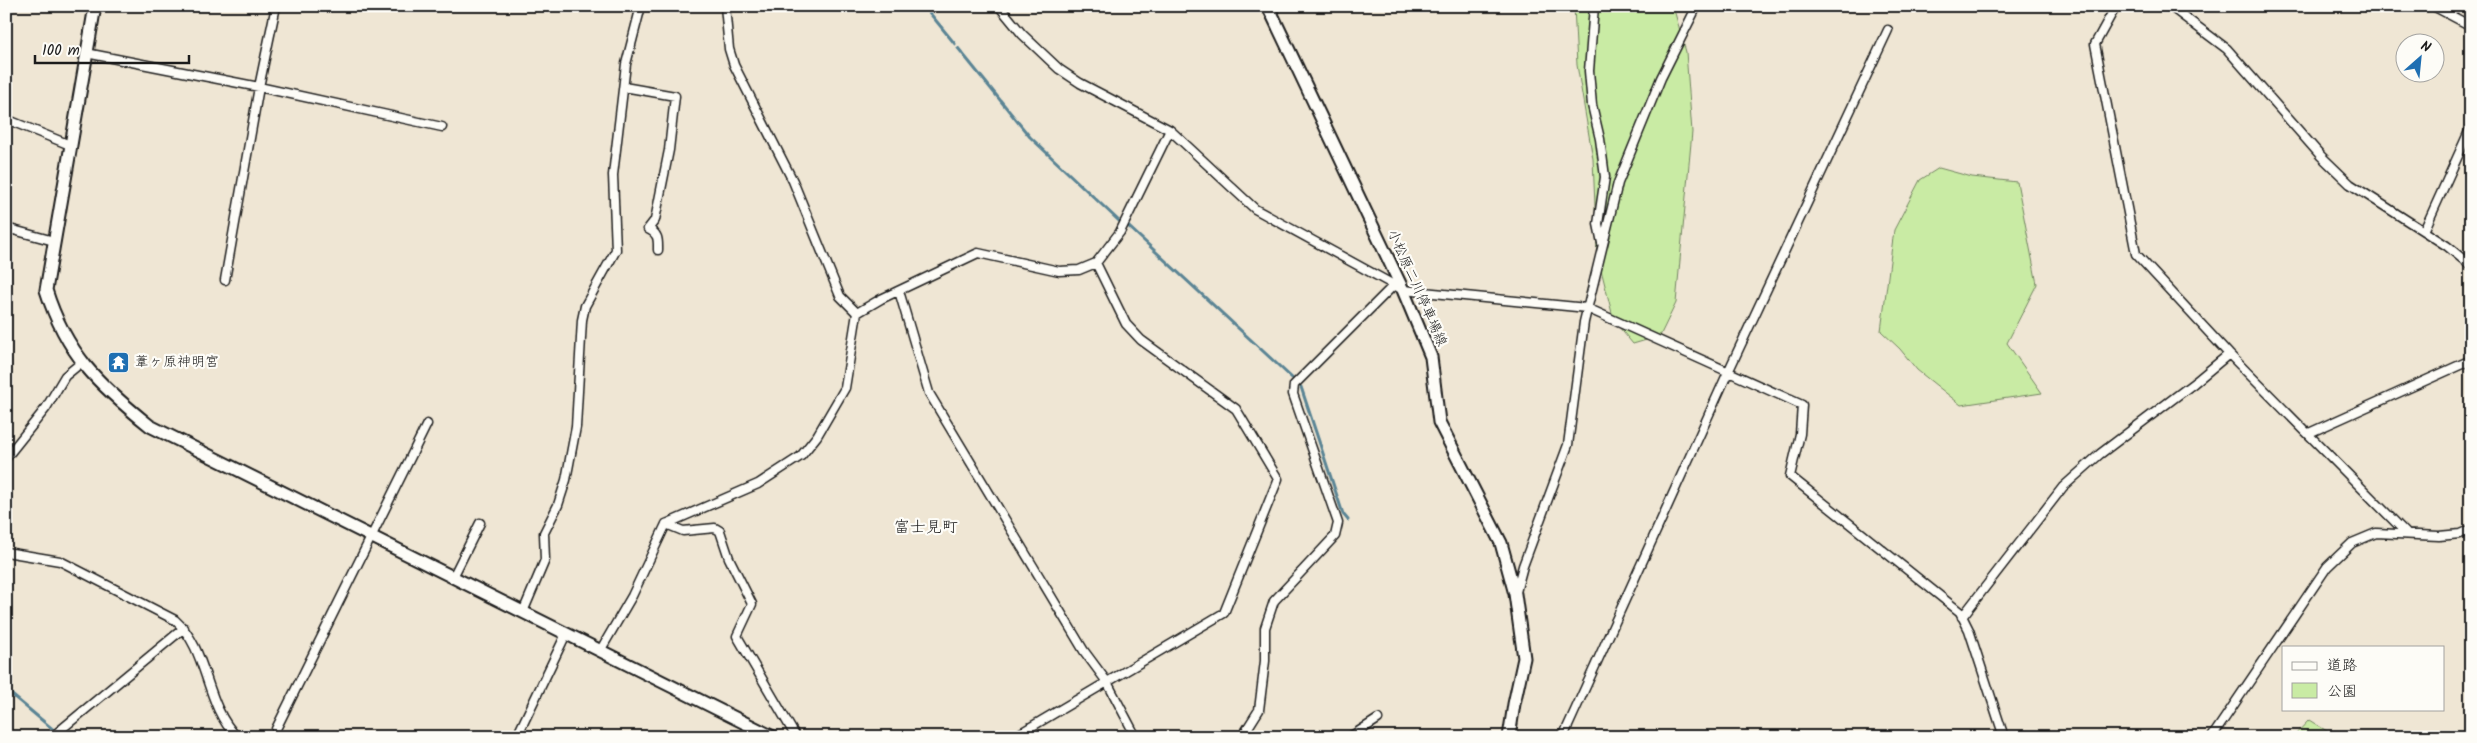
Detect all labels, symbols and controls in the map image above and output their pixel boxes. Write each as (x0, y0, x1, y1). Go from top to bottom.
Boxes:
scale bar (35, 32, 189, 64)
north arrow (2394, 32, 2444, 82)
text: N (2417, 35, 2435, 59)
text: 100 m (42, 39, 80, 63)
street label: 小松原二川停車場線 (1381, 226, 1453, 350)
temple icon: 葦ヶ原神明宮 (107, 350, 131, 374)
place label: 葦ヶ原神明宮 (135, 351, 219, 373)
district label: 富士見町 (894, 515, 958, 540)
legend (2282, 646, 2444, 710)
text: 道路 (2327, 654, 2357, 678)
text: 公園 (2327, 680, 2357, 704)

